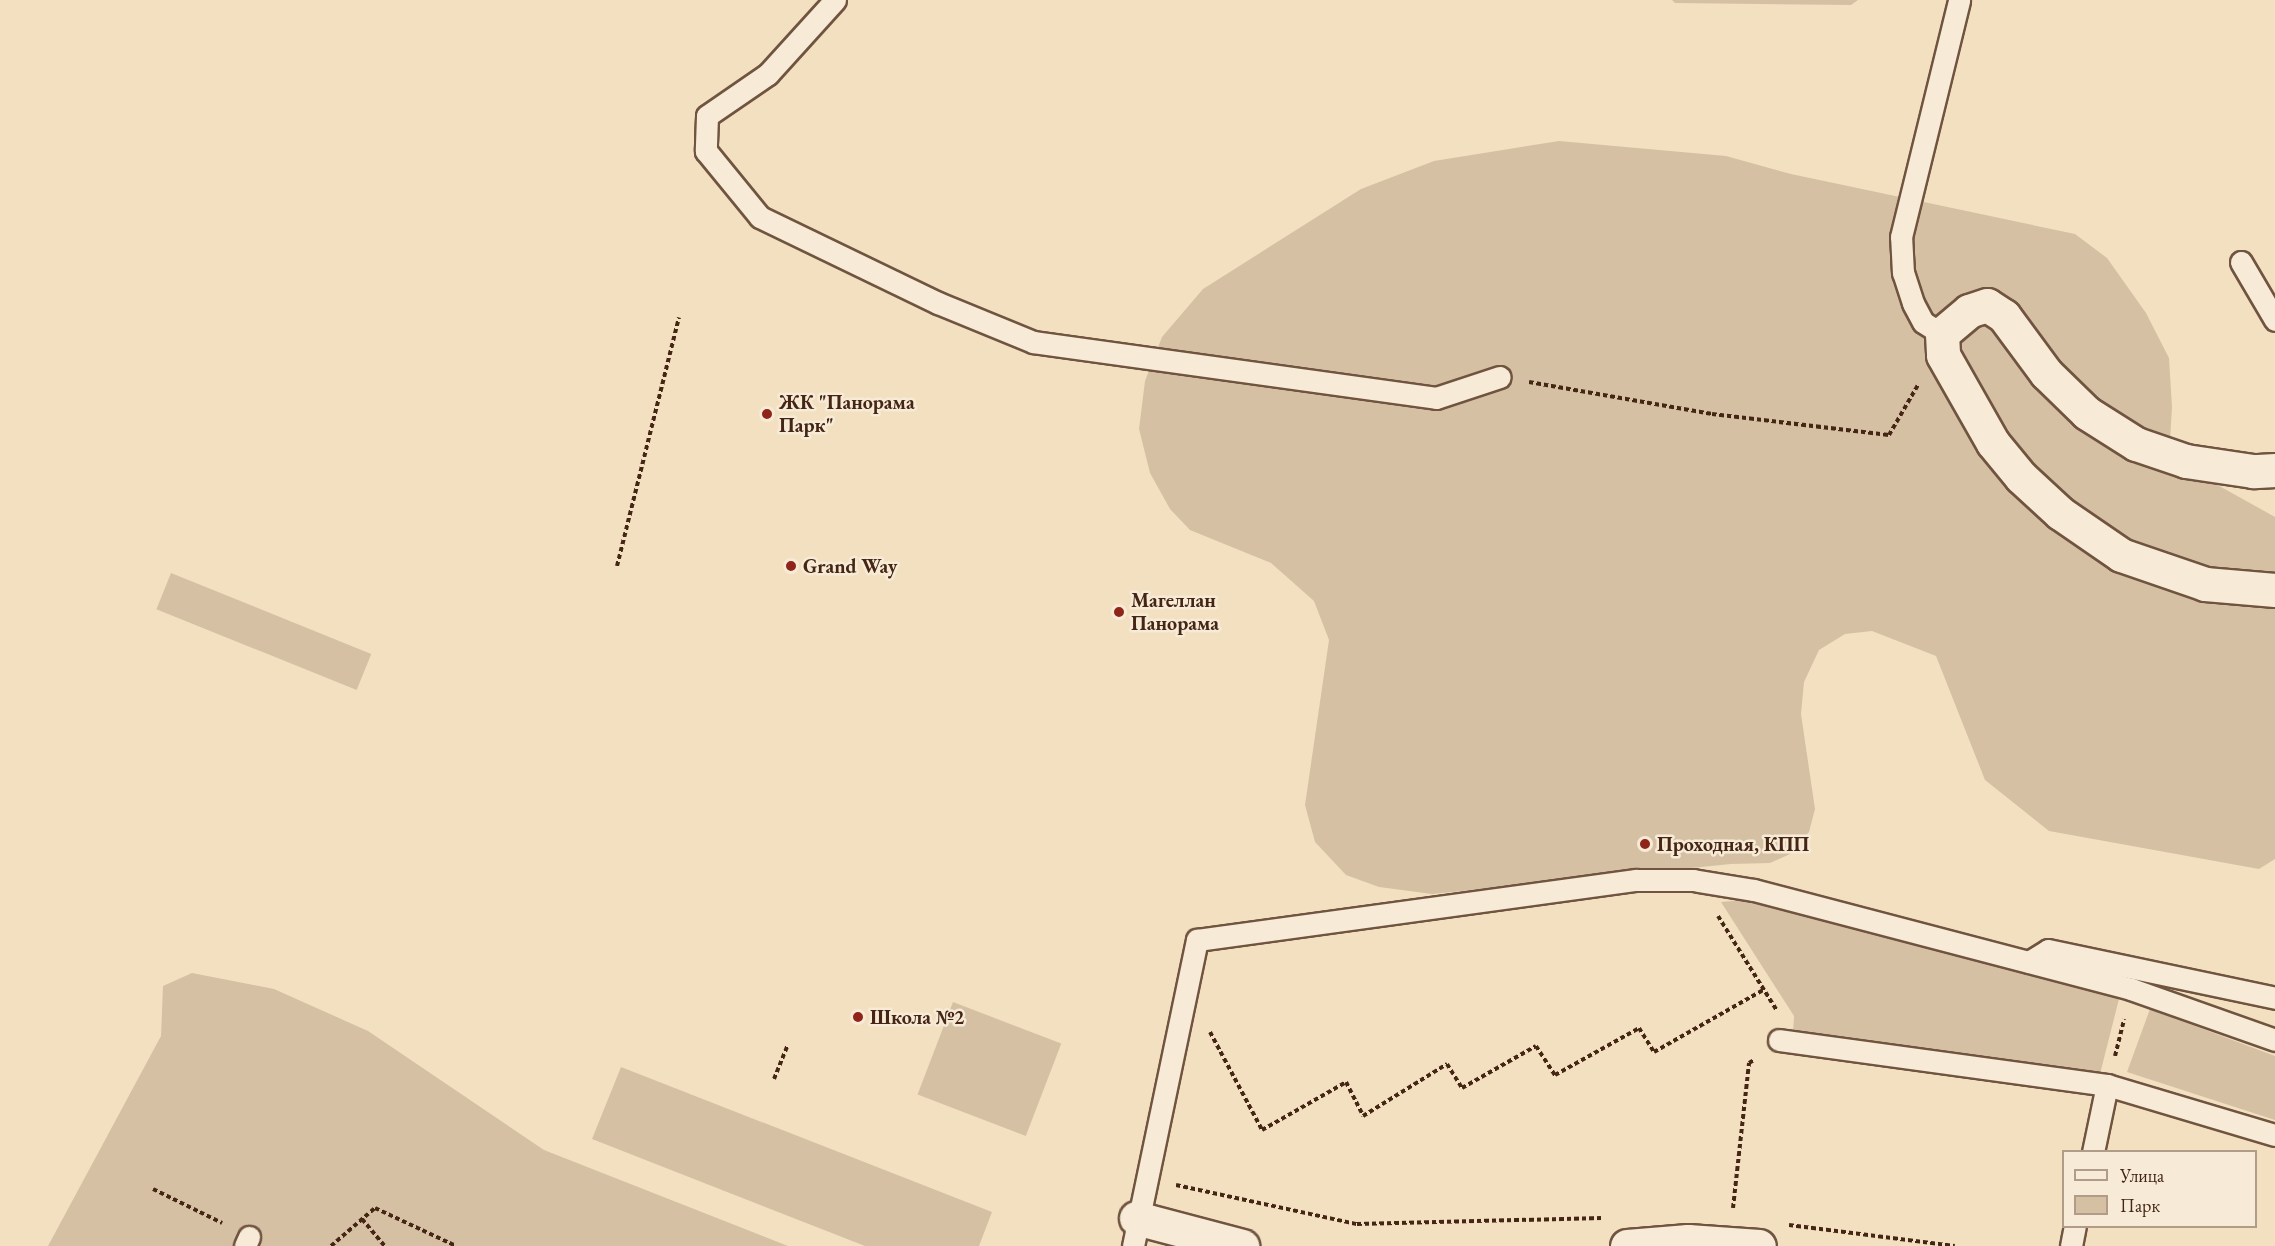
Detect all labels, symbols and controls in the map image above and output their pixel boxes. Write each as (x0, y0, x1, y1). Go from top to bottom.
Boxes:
place label: ЖК "Панорама Парк" (779, 390, 915, 437)
marker: ЖК "Панорама Парк" (760, 407, 774, 421)
place label: Grand Way (803, 554, 897, 578)
marker: Grand Way (784, 559, 798, 573)
place label: Магеллан Панорама (1131, 588, 1219, 635)
marker: Магеллан Панорама (1112, 605, 1126, 619)
place label: Проходная, КПП (1657, 832, 1809, 856)
marker: Проходная, КПП (1638, 837, 1652, 851)
place label: Школа №2 (870, 1005, 964, 1029)
marker: Школа №2 (851, 1010, 865, 1024)
legend (2062, 1150, 2257, 1228)
text: Улица (2120, 1164, 2164, 1187)
text: Парк (2120, 1194, 2160, 1217)

